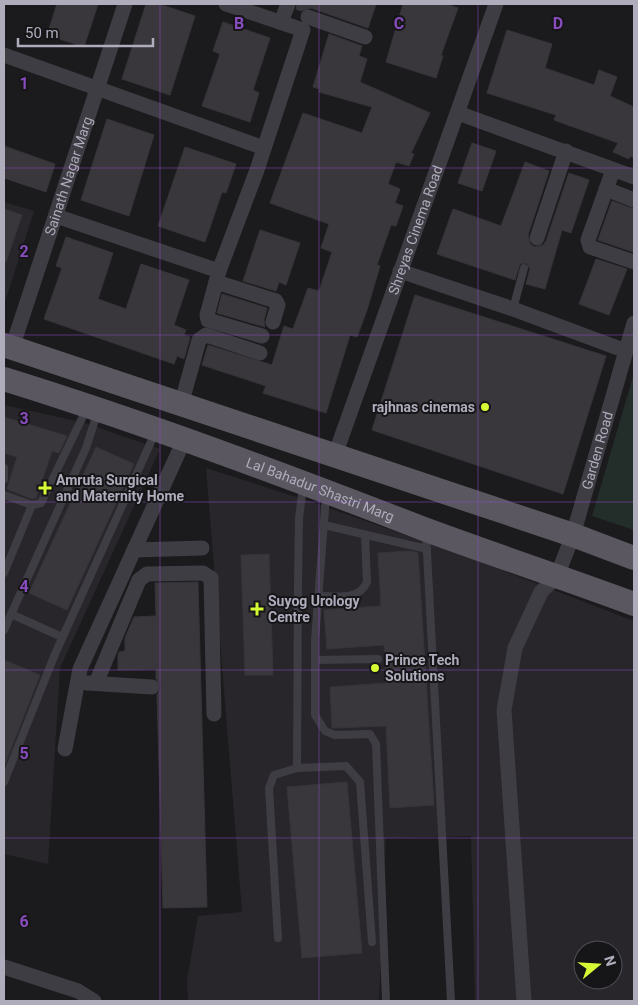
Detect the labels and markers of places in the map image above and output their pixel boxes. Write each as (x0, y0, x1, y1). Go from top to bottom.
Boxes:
place label: rajhnas cinemas (372, 399, 475, 415)
marker: rajhnas cinemas (479, 401, 491, 413)
place label: Amruta Surgical and Maternity Home (56, 472, 185, 504)
marker: Amruta Surgical and Maternity Home (38, 481, 52, 495)
place label: Suyog Urology Centre (268, 593, 360, 625)
marker: Suyog Urology Centre (250, 602, 264, 616)
place label: Prince Tech Solutions (385, 652, 460, 684)
marker: Prince Tech Solutions (369, 662, 381, 674)

